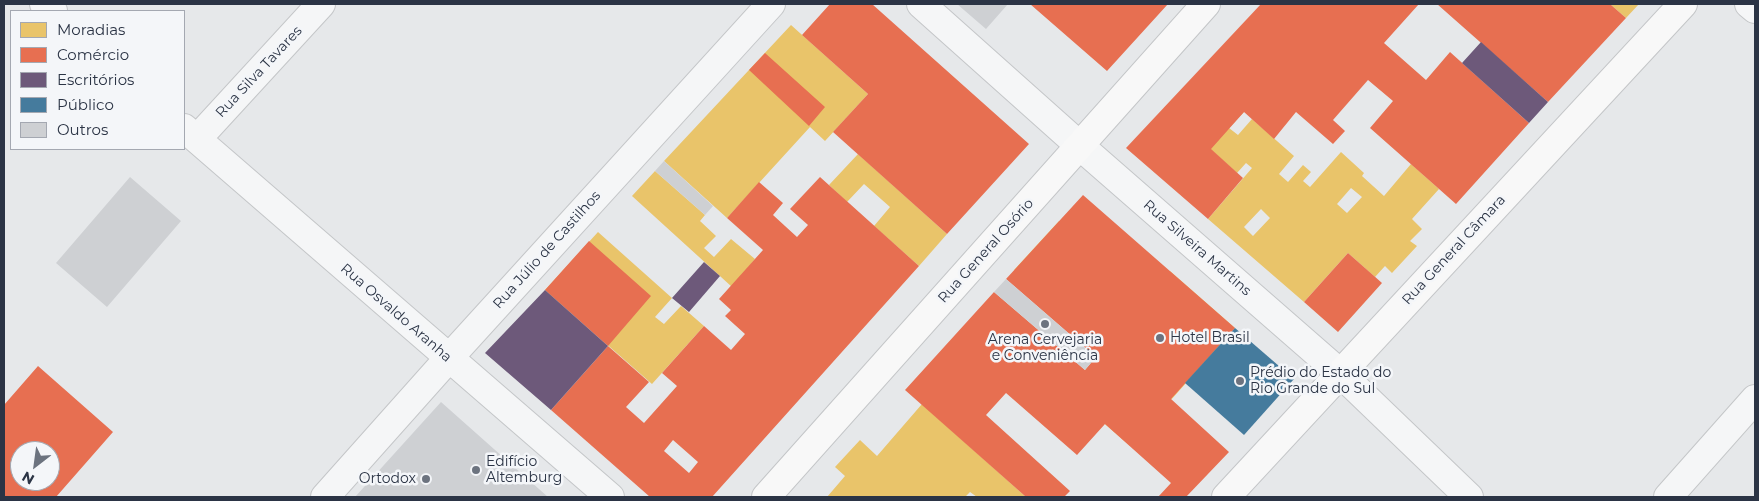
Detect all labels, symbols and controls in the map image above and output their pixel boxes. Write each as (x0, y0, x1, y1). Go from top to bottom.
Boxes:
legend (10, 10, 185, 150)
text: Moradias (57, 20, 125, 39)
street label: Rua Silva Tavares (212, 23, 306, 121)
text: Comércio (57, 45, 129, 64)
text: Escritórios (57, 70, 134, 89)
text: Público (57, 95, 114, 114)
text: Outros (57, 120, 108, 139)
street label: Rua Júlio de Castilhos (490, 188, 604, 312)
street label: Rua General Câmara (1399, 192, 1509, 308)
street label: Rua General Osório (935, 195, 1037, 307)
street label: Rua Silveira Martins (1140, 197, 1254, 299)
street label: Rua Osvaldo Aranha (337, 260, 455, 366)
marker: Arena Cervejaria e Conveniência (1039, 318, 1051, 330)
place label: Hotel Brasil (1170, 330, 1250, 346)
place label: Arena Cervejaria e Conveniência (988, 332, 1102, 364)
marker: Hotel Brasil (1154, 332, 1166, 344)
place label: Prédio do Estado do Rio Grande do Sul (1250, 365, 1391, 398)
marker: Prédio do Estado do Rio Grande do Sul (1234, 375, 1246, 387)
north arrow (10, 441, 60, 491)
place label: Edifício Altemburg (486, 454, 562, 487)
marker: Edifício Altemburg (470, 464, 482, 476)
text: N (19, 468, 37, 489)
place label: Ortodox (359, 471, 416, 487)
marker: Ortodox (420, 473, 432, 485)

